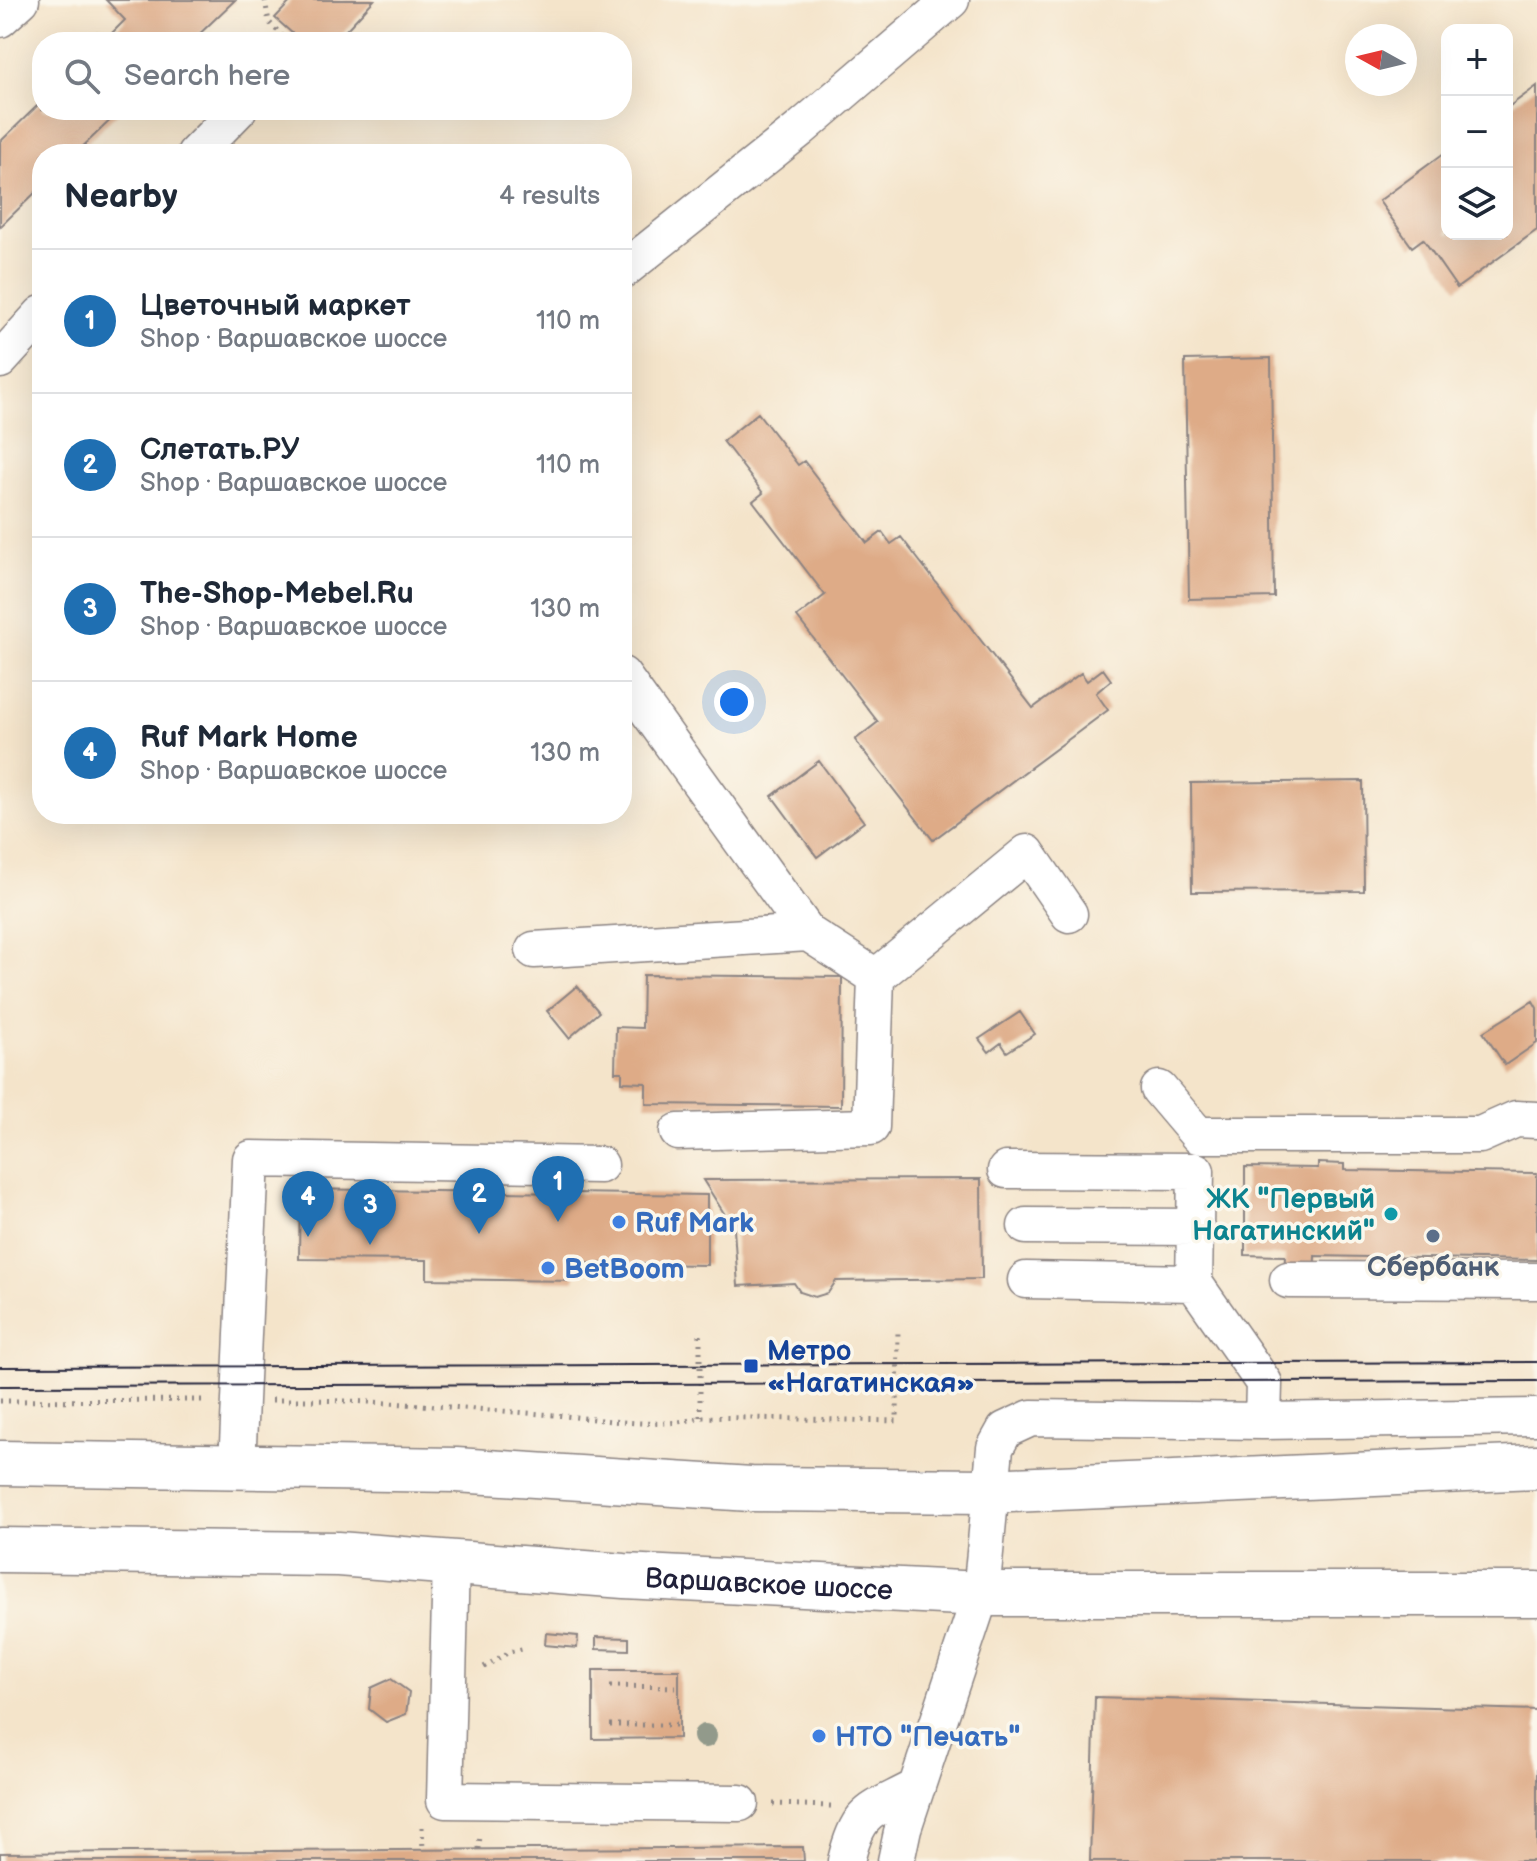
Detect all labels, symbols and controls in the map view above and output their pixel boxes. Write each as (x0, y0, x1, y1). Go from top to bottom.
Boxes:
north arrow (1345, 24, 1417, 96)
map controls (1441, 24, 1513, 240)
button: + (1441, 24, 1513, 96)
search box (32, 32, 632, 120)
icon: search (60, 54, 104, 98)
text: Search here (124, 58, 290, 94)
button: − (1441, 96, 1513, 168)
button: layers (1441, 168, 1513, 240)
text: Nearby (64, 176, 178, 217)
text: 4 results (499, 181, 600, 212)
text: Цветочный маркет (140, 288, 411, 324)
text: 1 (85, 306, 95, 337)
text: 110 m (536, 306, 600, 337)
text: Shop · Варшавское шоссе (140, 324, 447, 355)
text: Слетать.РУ (140, 432, 300, 468)
text: 2 (82, 450, 98, 481)
text: 110 m (536, 450, 600, 481)
text: Shop · Варшавское шоссе (140, 468, 447, 499)
text: The-Shop-Mebel.Ru (140, 576, 414, 612)
text: 3 (82, 594, 98, 625)
text: 130 m (530, 594, 600, 625)
text: Shop · Варшавское шоссе (140, 612, 447, 643)
your location (714, 682, 754, 722)
text: Ruf Mark Home (140, 720, 358, 756)
text: 4 (82, 738, 98, 769)
text: 130 m (530, 738, 600, 769)
text: Shop · Варшавское шоссе (140, 756, 447, 787)
pin: 1 (532, 1156, 584, 1222)
pin: 2 (453, 1168, 505, 1234)
pin: 4 (282, 1171, 334, 1237)
pin: 3 (344, 1179, 396, 1245)
place label: ЖК "Первый Нагатинский" (1192, 1183, 1375, 1248)
marker: ЖК "Первый Нагатинский" (1382, 1205, 1400, 1223)
place label: Ruf Mark (635, 1207, 754, 1240)
marker: Ruf Mark (610, 1213, 628, 1231)
marker: Сбербанк (1424, 1227, 1442, 1245)
place label: Сбербанк (1367, 1251, 1500, 1284)
place label: BetBoom (564, 1253, 685, 1286)
marker: BetBoom (539, 1259, 557, 1277)
place label: Метро «Нагатинская» (767, 1335, 975, 1400)
marker: Метро «Нагатинская» (742, 1357, 760, 1375)
street label: Варшавское шоссе (644, 1562, 894, 1608)
place label: НТО "Печать" (835, 1721, 1020, 1754)
marker: НТО "Печать" (810, 1727, 828, 1745)

